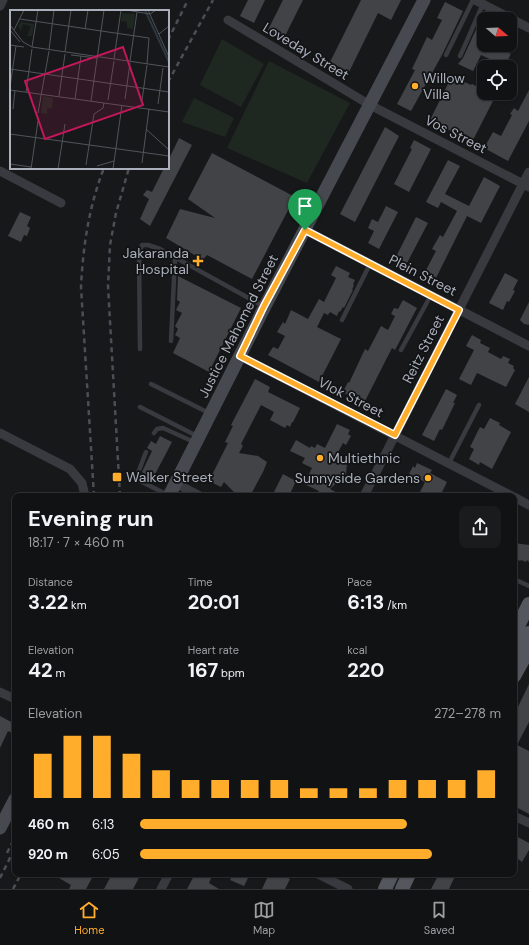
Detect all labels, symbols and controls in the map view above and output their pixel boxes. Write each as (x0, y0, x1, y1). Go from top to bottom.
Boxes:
inset map (10, 10, 169, 169)
north arrow (477, 12, 517, 52)
map controls (477, 12, 517, 100)
street label: Loveday Street (260, 18, 352, 84)
button: locate (477, 60, 517, 100)
place label: Willow Villa (423, 69, 465, 103)
marker: Willow Villa (410, 81, 420, 91)
street label: Vos Street (422, 111, 490, 157)
pin (288, 189, 322, 230)
icon: arrive (294, 195, 316, 217)
place label: Jakaranda Hospital (123, 244, 189, 278)
street label: Plein Street (386, 250, 460, 300)
street label: Justice Mahomed Street (194, 251, 282, 401)
marker: Jakaranda Hospital (192, 255, 204, 267)
street label: Reitz Street (398, 312, 448, 386)
street label: Vlok Street (315, 373, 387, 421)
place label: Multiethnic (328, 449, 400, 467)
marker: Multiethnic (315, 453, 325, 463)
place label: Walker Street (126, 468, 213, 486)
place label: Sunnyside Gardens (295, 469, 420, 487)
marker: Walker Street (111, 471, 123, 483)
marker: Sunnyside Gardens (423, 473, 433, 483)
text: Evening run (28, 504, 154, 533)
button: share (459, 506, 501, 548)
text: 18:17 · 7 × 460 m (28, 534, 124, 551)
text: Distance (28, 575, 73, 589)
text: Time (188, 575, 213, 589)
text: Pace (347, 575, 372, 589)
text: 3.22 (28, 589, 68, 615)
text: 20:01 (188, 589, 240, 615)
text: 6:13 (347, 589, 384, 615)
text: km (68, 598, 86, 612)
text: /km (384, 598, 407, 612)
text: Elevation (28, 643, 74, 657)
text: Heart rate (188, 643, 239, 657)
text: kcal (347, 643, 367, 657)
text: 42 (28, 657, 53, 683)
text: 167 (188, 657, 218, 683)
text: 220 (347, 657, 384, 683)
text: m (53, 666, 65, 680)
text: bpm (218, 666, 245, 680)
text: Elevation (28, 705, 82, 722)
text: 272–278 m (434, 705, 501, 722)
text: 460 m (28, 816, 69, 833)
text: 6:13 (92, 816, 115, 833)
text: 920 m (28, 846, 68, 863)
text: 6:05 (92, 846, 120, 863)
tab: Home (74, 899, 104, 937)
tab: Map (253, 899, 275, 937)
tab: Saved (424, 899, 455, 937)

